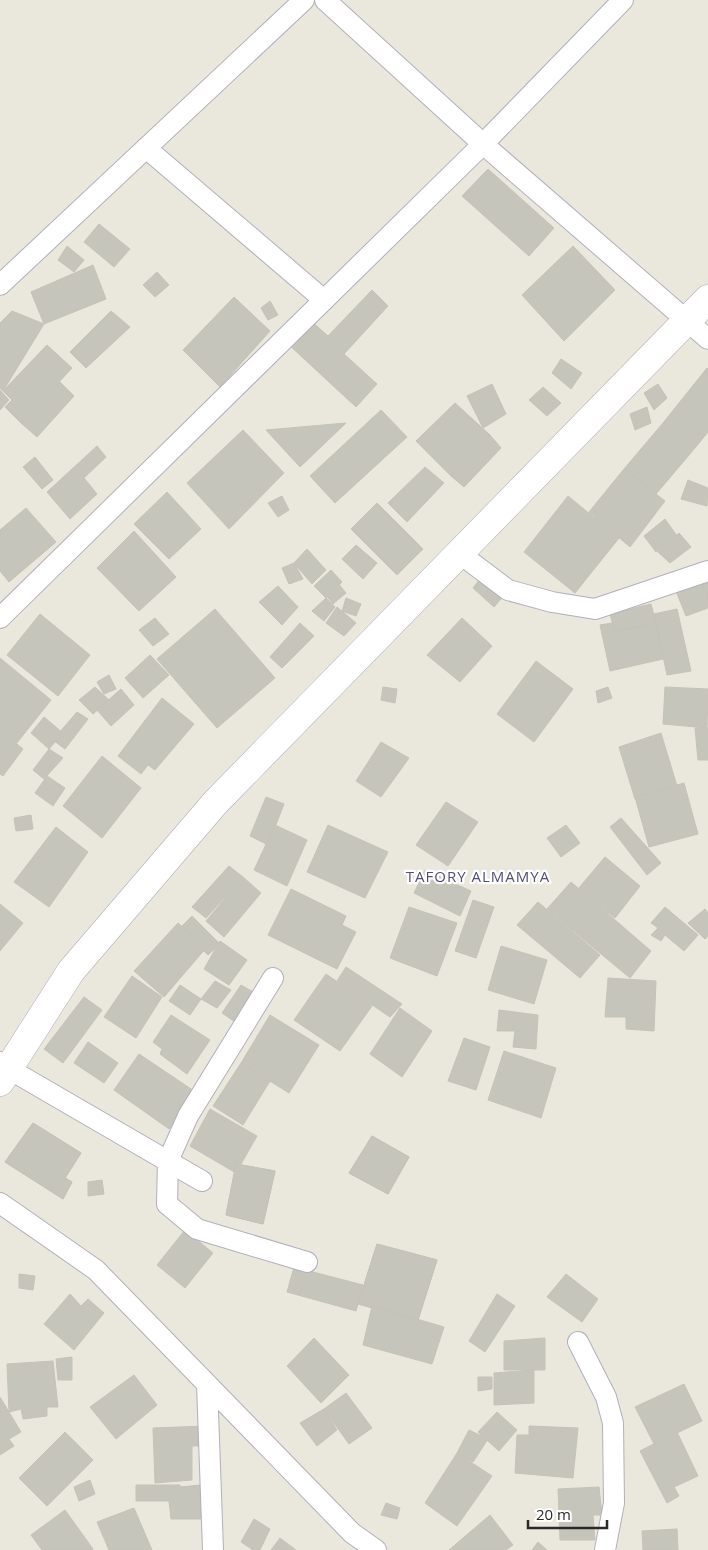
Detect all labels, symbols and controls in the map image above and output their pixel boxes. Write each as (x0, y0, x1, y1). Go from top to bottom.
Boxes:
district label: TAFORY ALMAMYA (406, 866, 550, 886)
scale bar (528, 1498, 607, 1530)
text: 20 m (536, 1504, 571, 1524)

